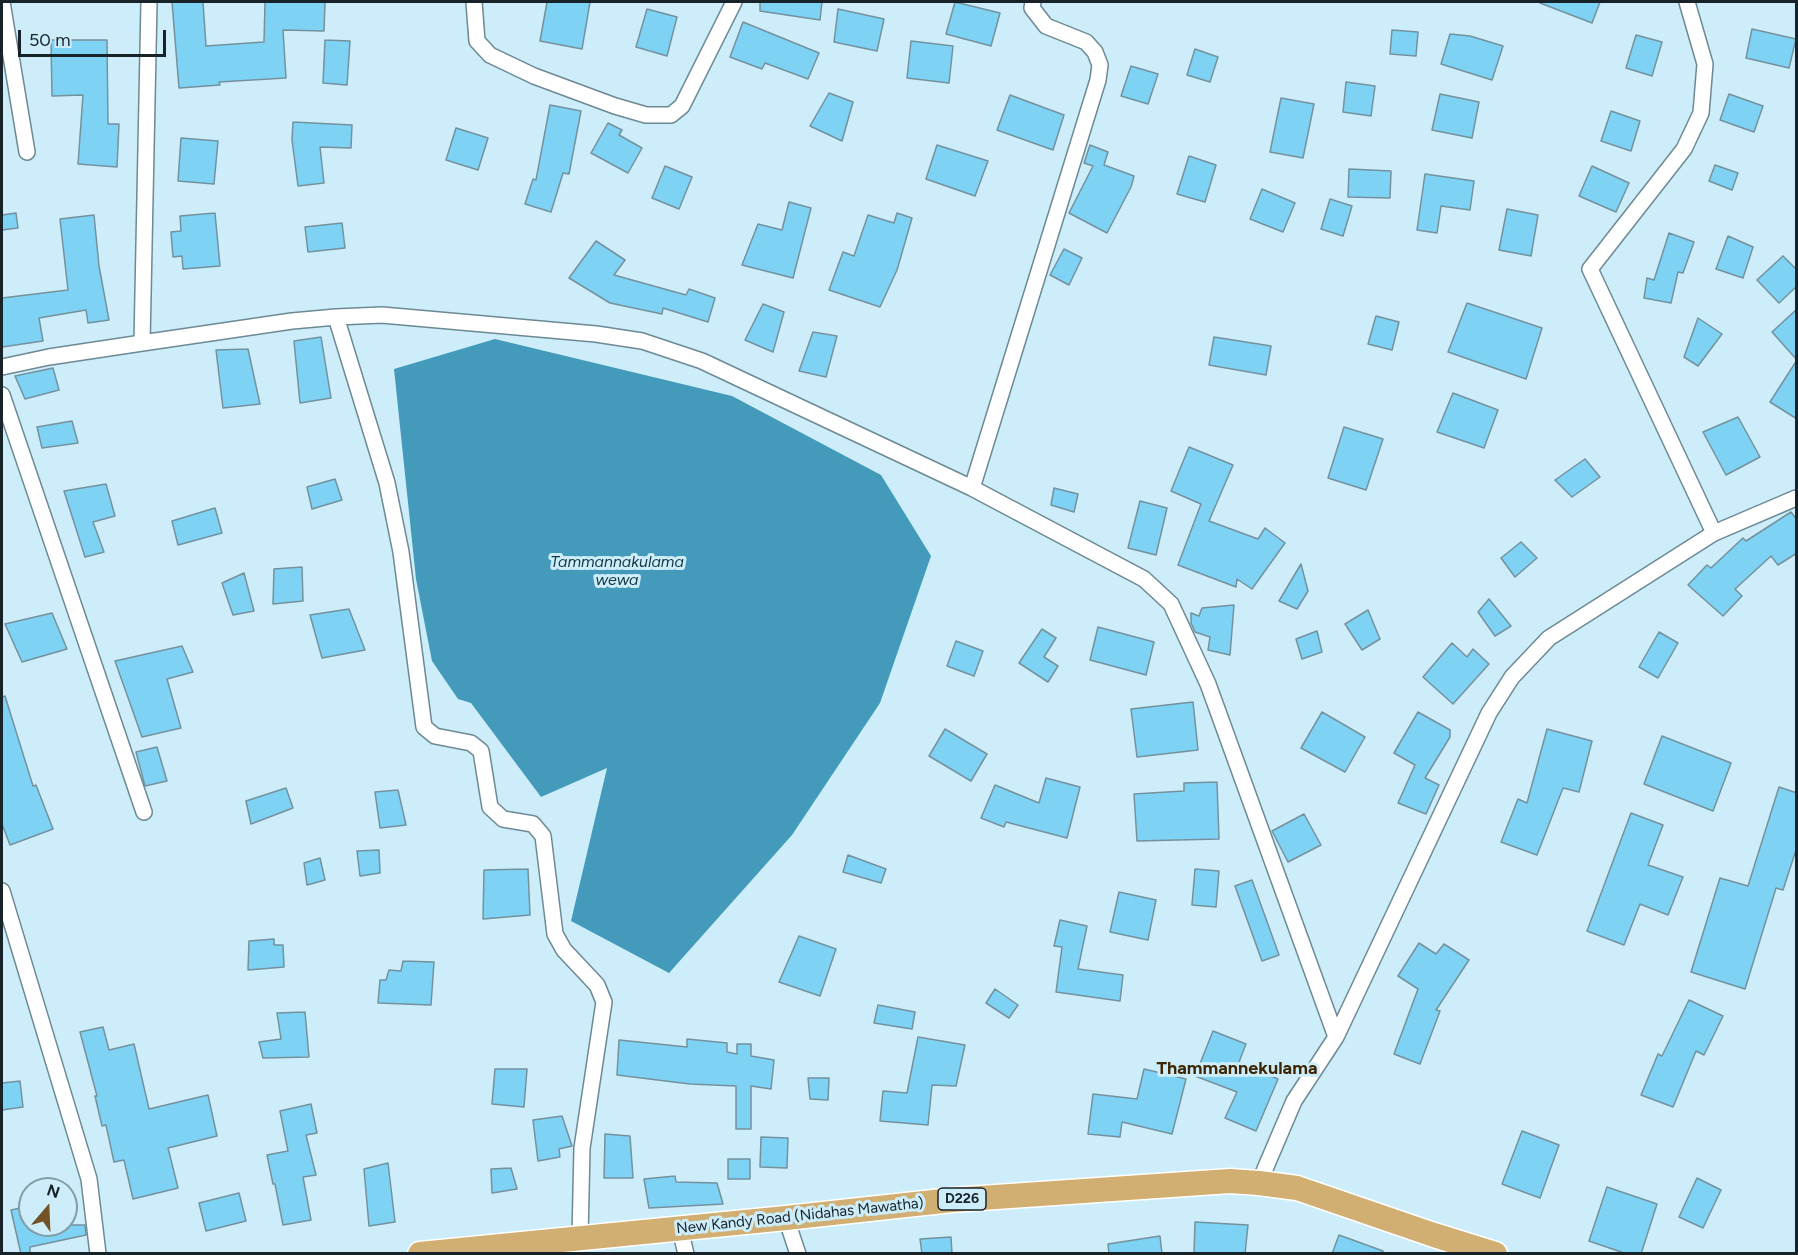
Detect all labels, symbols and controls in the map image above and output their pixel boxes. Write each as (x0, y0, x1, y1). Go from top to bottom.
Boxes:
scale bar (21, 18, 170, 56)
text: 50 m (29, 29, 71, 51)
water label: Tammannakulama wewa (550, 552, 684, 590)
district label: Thammannekulama (1157, 1058, 1317, 1080)
north arrow (18, 1177, 78, 1237)
text: N (44, 1180, 62, 1202)
road number: D226 (938, 1188, 986, 1210)
street label: New Kandy Road (Nidahas Mawatha) (675, 1194, 925, 1238)

